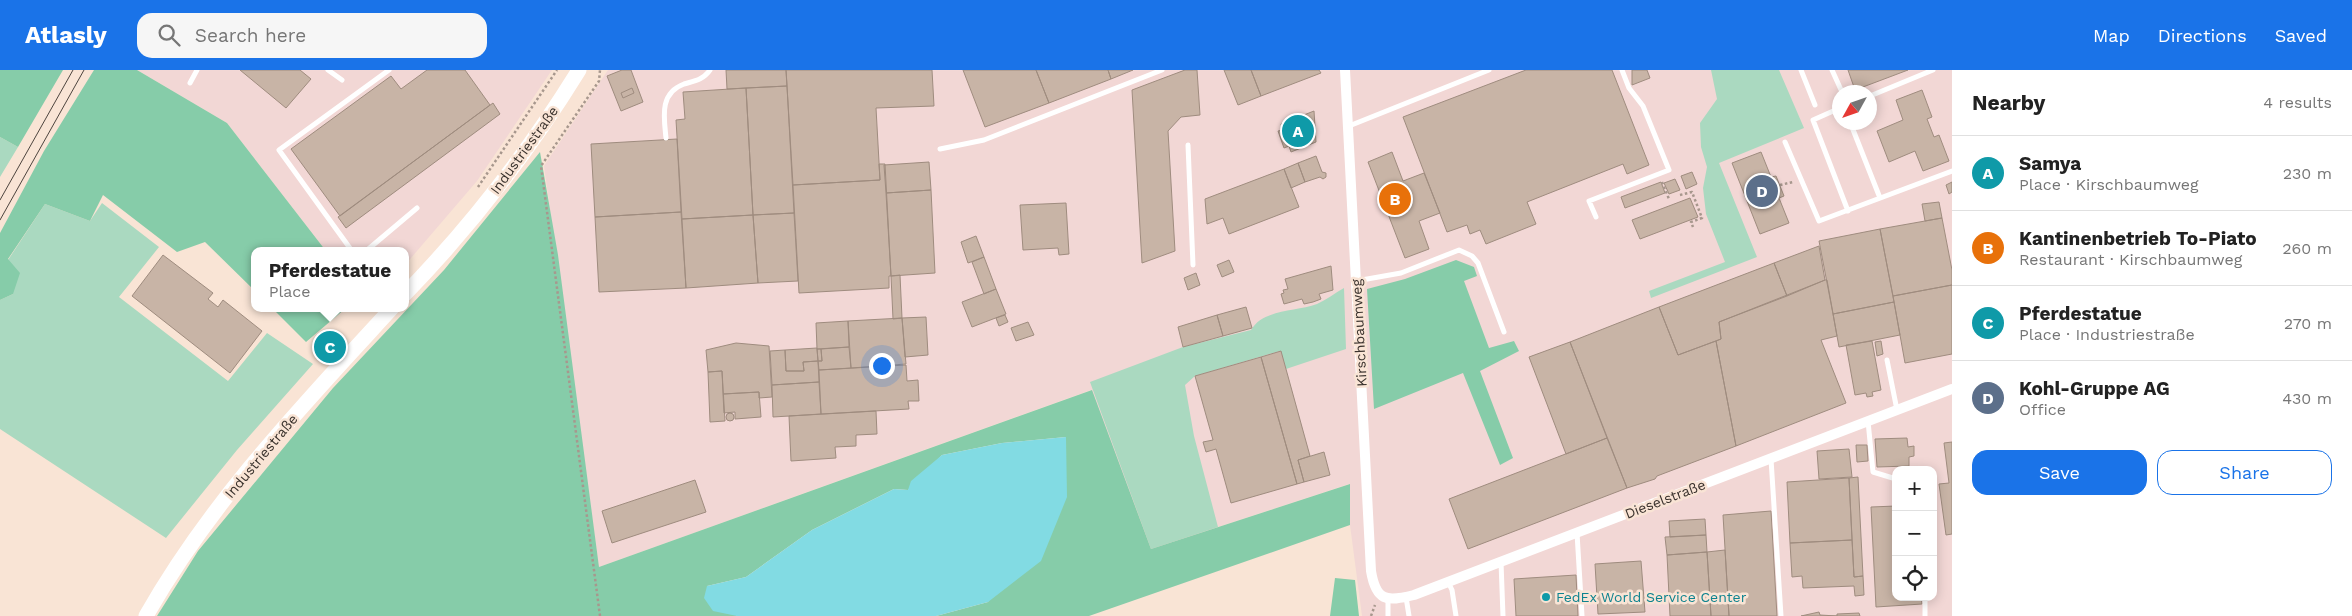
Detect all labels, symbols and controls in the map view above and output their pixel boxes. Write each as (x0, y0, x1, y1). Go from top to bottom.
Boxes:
search box (137, 13, 487, 58)
text: Atlasly (25, 21, 107, 49)
icon: search (155, 21, 183, 49)
text: Search here (195, 24, 306, 47)
text: Map (2093, 25, 2130, 46)
text: Directions (2158, 25, 2247, 46)
text: Saved (2275, 25, 2327, 46)
north arrow (1832, 85, 1877, 130)
text: Nearby (1972, 90, 2045, 115)
text: 4 results (2263, 93, 2332, 112)
street label: Industriestraße (487, 103, 561, 197)
pin: A (1282, 112, 1314, 150)
text: Samya (2019, 152, 2081, 175)
text: A (1983, 164, 1993, 183)
text: 230 m (2283, 164, 2332, 183)
pin: D (1746, 172, 1778, 210)
text: Place · Kirschbaumweg (2019, 175, 2199, 194)
pin: B (1379, 180, 1411, 218)
text: Kantinenbetrieb To-Piato (2019, 227, 2257, 250)
text: B (1983, 239, 1993, 258)
text: 260 m (2282, 239, 2332, 258)
popup (251, 247, 409, 312)
text: Restaurant · Kirschbaumweg (2019, 250, 2242, 269)
text: Pferdestatue (269, 259, 391, 282)
street label: Kirschbaumweg (1348, 278, 1370, 387)
text: Place (269, 282, 311, 301)
text: Pferdestatue (2019, 302, 2142, 325)
text: C (1983, 314, 1993, 333)
text: 270 m (2284, 314, 2332, 333)
text: Place · Industriestraße (2019, 325, 2195, 344)
pin: C (314, 328, 346, 366)
your location (869, 353, 895, 379)
text: Kohl-Gruppe AG (2019, 377, 2170, 400)
text: D (1982, 389, 1994, 408)
text: 430 m (2282, 389, 2332, 408)
text: Office (2019, 400, 2066, 419)
street label: Industriestraße (221, 411, 301, 501)
button: Save (1972, 450, 2147, 495)
button: Share (2157, 450, 2332, 495)
map controls (1892, 466, 1937, 601)
button: + (1892, 466, 1937, 511)
street label: Dieselstraße (1622, 476, 1708, 522)
button: − (1892, 511, 1937, 556)
button: locate (1892, 556, 1937, 601)
place label: FedEx World Service Center (1556, 589, 1747, 605)
marker: FedEx World Service Center (1540, 591, 1552, 603)

